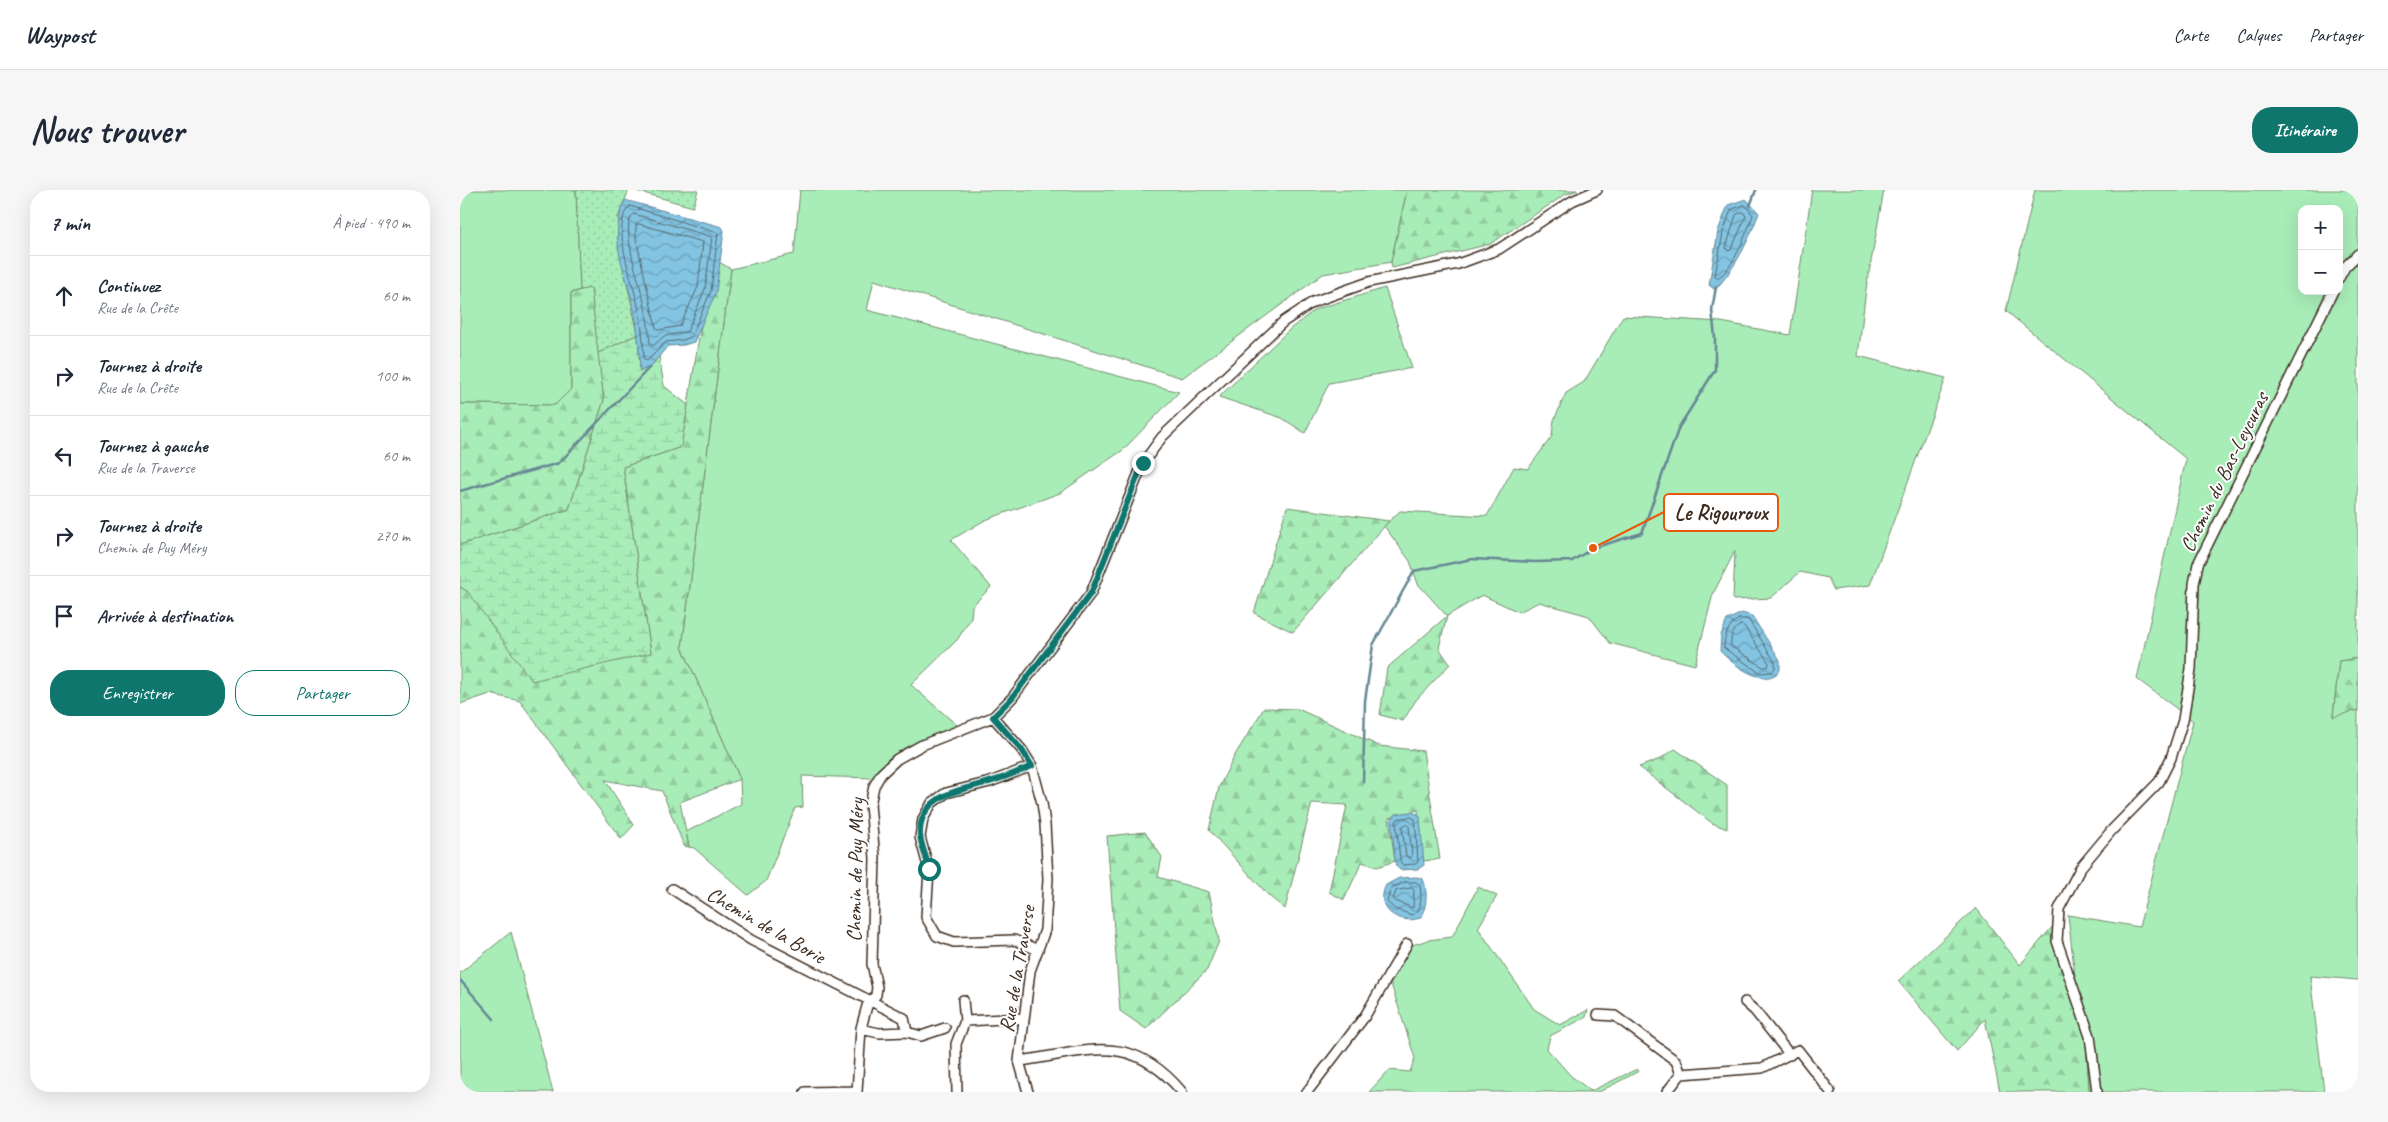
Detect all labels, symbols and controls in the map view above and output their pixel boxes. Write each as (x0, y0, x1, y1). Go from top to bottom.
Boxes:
text: Waypost (25, 20, 95, 50)
text: Carte (2174, 24, 2208, 46)
text: Calques (2236, 24, 2281, 46)
text: Partager (2309, 24, 2363, 46)
button: Itinéraire (2252, 107, 2358, 153)
text: Nous trouver (30, 108, 184, 153)
map controls (2298, 205, 2343, 295)
button: + (2298, 205, 2343, 250)
text: 7 min (50, 210, 90, 236)
text: À pied · 490 m (332, 213, 410, 233)
button: − (2298, 250, 2343, 295)
text: Continuez (97, 274, 160, 298)
icon: ahead (50, 282, 78, 310)
text: 60 m (383, 286, 410, 306)
text: Rue de la Crête (97, 298, 178, 318)
text: Tournez à droite (97, 354, 201, 378)
icon: right (50, 362, 78, 390)
text: 100 m (376, 366, 410, 386)
text: Rue de la Crête (97, 378, 178, 398)
street label: Chemin du Bas-Leycuras (2174, 386, 2275, 556)
text: Tournez à gauche (97, 434, 208, 458)
icon: left (50, 442, 78, 470)
text: 60 m (383, 446, 410, 466)
route end (1132, 452, 1155, 475)
text: Rue de la Traverse (97, 458, 195, 478)
callout: Le Rigouroux (1664, 494, 1778, 531)
text: Le Rigouroux (1675, 499, 1770, 527)
text: Tournez à droite (97, 514, 201, 538)
icon: right (50, 522, 78, 550)
text: 270 m (376, 526, 410, 546)
text: Chemin de Puy Méry (97, 538, 207, 558)
icon: arrive (50, 602, 78, 630)
text: Arrivée à destination (97, 604, 233, 628)
button: Enregistrer (50, 670, 225, 716)
button: Partager (235, 670, 410, 716)
street label: Chemin de Puy Méry (841, 796, 869, 942)
route start (918, 858, 941, 881)
street label: Chemin de la Borie (702, 881, 832, 970)
street label: Rue de la Traverse (993, 901, 1041, 1034)

